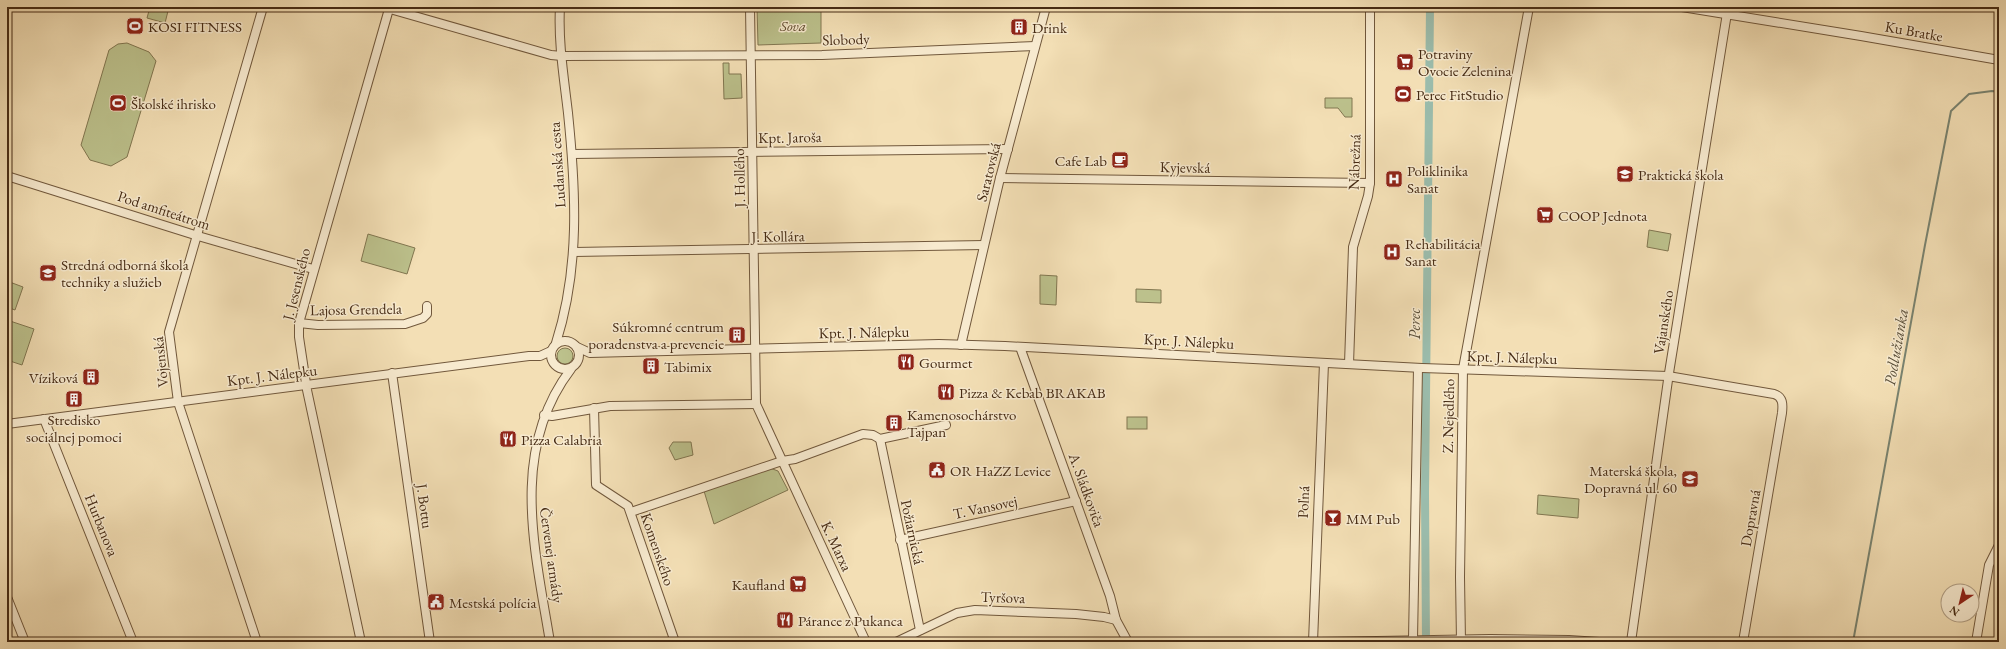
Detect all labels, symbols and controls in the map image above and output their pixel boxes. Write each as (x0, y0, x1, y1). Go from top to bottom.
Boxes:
sports icon: KOSI FITNESS (125, 16, 145, 36)
park label: Sova (779, 16, 806, 35)
place label: KOSI FITNESS (148, 17, 242, 36)
building icon: Drink (1009, 17, 1029, 37)
street label: Ku Bratke (1884, 17, 1945, 45)
place label: Drink (1032, 18, 1068, 37)
street label: Slobody (822, 29, 870, 49)
place label: Potraviny Ovocie Zelenina (1418, 44, 1512, 80)
supermarket icon: Potraviny Ovocie Zelenina (1395, 52, 1415, 72)
sports icon: Perec FitStudio (1393, 84, 1413, 104)
place label: Perec FitStudio (1416, 85, 1504, 104)
sports icon: Školské ihrisko (108, 93, 128, 113)
place label: Školské ihrisko (131, 94, 216, 113)
street label: Ludanská cesta (545, 121, 569, 209)
street label: Kpt. Jaroša (758, 127, 822, 147)
street label: Nábrežná (1344, 134, 1364, 190)
street label: Saratovská (971, 140, 1005, 204)
street label: J. Hollého (729, 148, 749, 210)
cafe icon: Cafe Lab (1110, 150, 1130, 170)
place label: Cafe Lab (1055, 151, 1107, 170)
street label: Kyjevská (1160, 157, 1210, 177)
place label: Poliklinika Sanat (1407, 161, 1468, 197)
school or university icon: Praktická škola (1615, 164, 1635, 184)
place label: Praktická škola (1638, 165, 1724, 184)
hospital icon: Poliklinika Sanat (1384, 169, 1404, 189)
street label: Pod amfiteátrom (115, 186, 213, 234)
supermarket icon: COOP Jednota (1535, 205, 1555, 225)
place label: COOP Jednota (1558, 206, 1647, 225)
street label: J. Kollára (749, 226, 805, 246)
place label: Rehabilitácia Sanat (1405, 234, 1480, 270)
hospital icon: Rehabilitácia Sanat (1382, 242, 1402, 262)
street label: J. Jesenského (277, 246, 314, 324)
place label: Stredná odborná škola techniky a služieb (61, 255, 189, 291)
school or university icon: Stredná odborná škola techniky a služieb (38, 263, 58, 283)
street label: Vajanského (1649, 289, 1677, 355)
street label: Lajosa Grendela (310, 299, 402, 319)
water label: Perec (1404, 307, 1425, 340)
water label: Podlužianka (1879, 307, 1913, 387)
place label: Súkromné centrum poradenstva a prevencie (588, 317, 724, 353)
street label: Kpt. J. Nálepku (819, 322, 910, 342)
building icon: Súkromné centrum poradenstva a prevencie (727, 325, 747, 345)
street label: Kpt. J. Nálepku (1143, 329, 1235, 353)
street label: Vojenská (148, 336, 172, 388)
street label: Kpt. J. Nálepku (1466, 346, 1558, 368)
restaurant icon: Gourmet (896, 352, 916, 372)
place label: Gourmet (919, 353, 973, 372)
building icon: Tabimix (641, 356, 661, 376)
place label: Tabimix (664, 357, 712, 376)
street label: Kpt. J. Nálepku (226, 360, 318, 390)
building icon: Víziková (81, 367, 101, 387)
place label: Víziková (29, 368, 78, 387)
street label: Z. Nejedlého (1438, 379, 1458, 453)
restaurant icon: Pizza & Kebab BRAKAB (936, 382, 956, 402)
place label: Pizza & Kebab BRAKAB (959, 383, 1106, 402)
building icon: Stredisko sociálnej pomoci (64, 389, 84, 409)
place label: Kamenosochárstvo Tajpan (907, 405, 1016, 441)
place label: Stredisko sociálnej pomoci (26, 410, 122, 446)
building icon: Kamenosochárstvo Tajpan (884, 413, 904, 433)
restaurant icon: Pizza Calabria (498, 429, 518, 449)
place label: Pizza Calabria (521, 430, 602, 449)
street label: A. Sládkoviča (1065, 449, 1109, 530)
public building icon: OR HaZZ Levice (927, 460, 947, 480)
place label: OR HaZZ Levice (950, 461, 1051, 480)
place label: Materská škola, Dopravná ul. 60 (1584, 461, 1677, 497)
school or university icon: Materská škola, Dopravná ul. 60 (1680, 469, 1700, 489)
street label: J. Bottu (412, 480, 438, 530)
street label: Poľná (1293, 485, 1313, 519)
street label: Dopravná (1736, 488, 1764, 548)
street label: Hurbanova (81, 491, 123, 559)
street label: T. Vansovej (951, 491, 1019, 523)
street label: Požiarnická (897, 498, 929, 566)
street label: Červenej armády (536, 506, 568, 605)
bar icon: MM Pub (1323, 508, 1343, 528)
place label: MM Pub (1346, 509, 1400, 528)
street label: Komenského (637, 510, 679, 588)
street label: K. Marxa (817, 518, 857, 574)
supermarket icon: Kaufland (788, 574, 808, 594)
place label: Kaufland (732, 575, 785, 594)
north arrow (1940, 583, 1980, 623)
street label: Tyršova (980, 587, 1026, 607)
public building icon: Mestská polícia (426, 592, 446, 612)
place label: Mestská polícia (449, 593, 537, 612)
text: N (1947, 603, 1962, 619)
restaurant icon: Párance z Pukanca (775, 610, 795, 630)
place label: Párance z Pukanca (798, 611, 903, 630)

